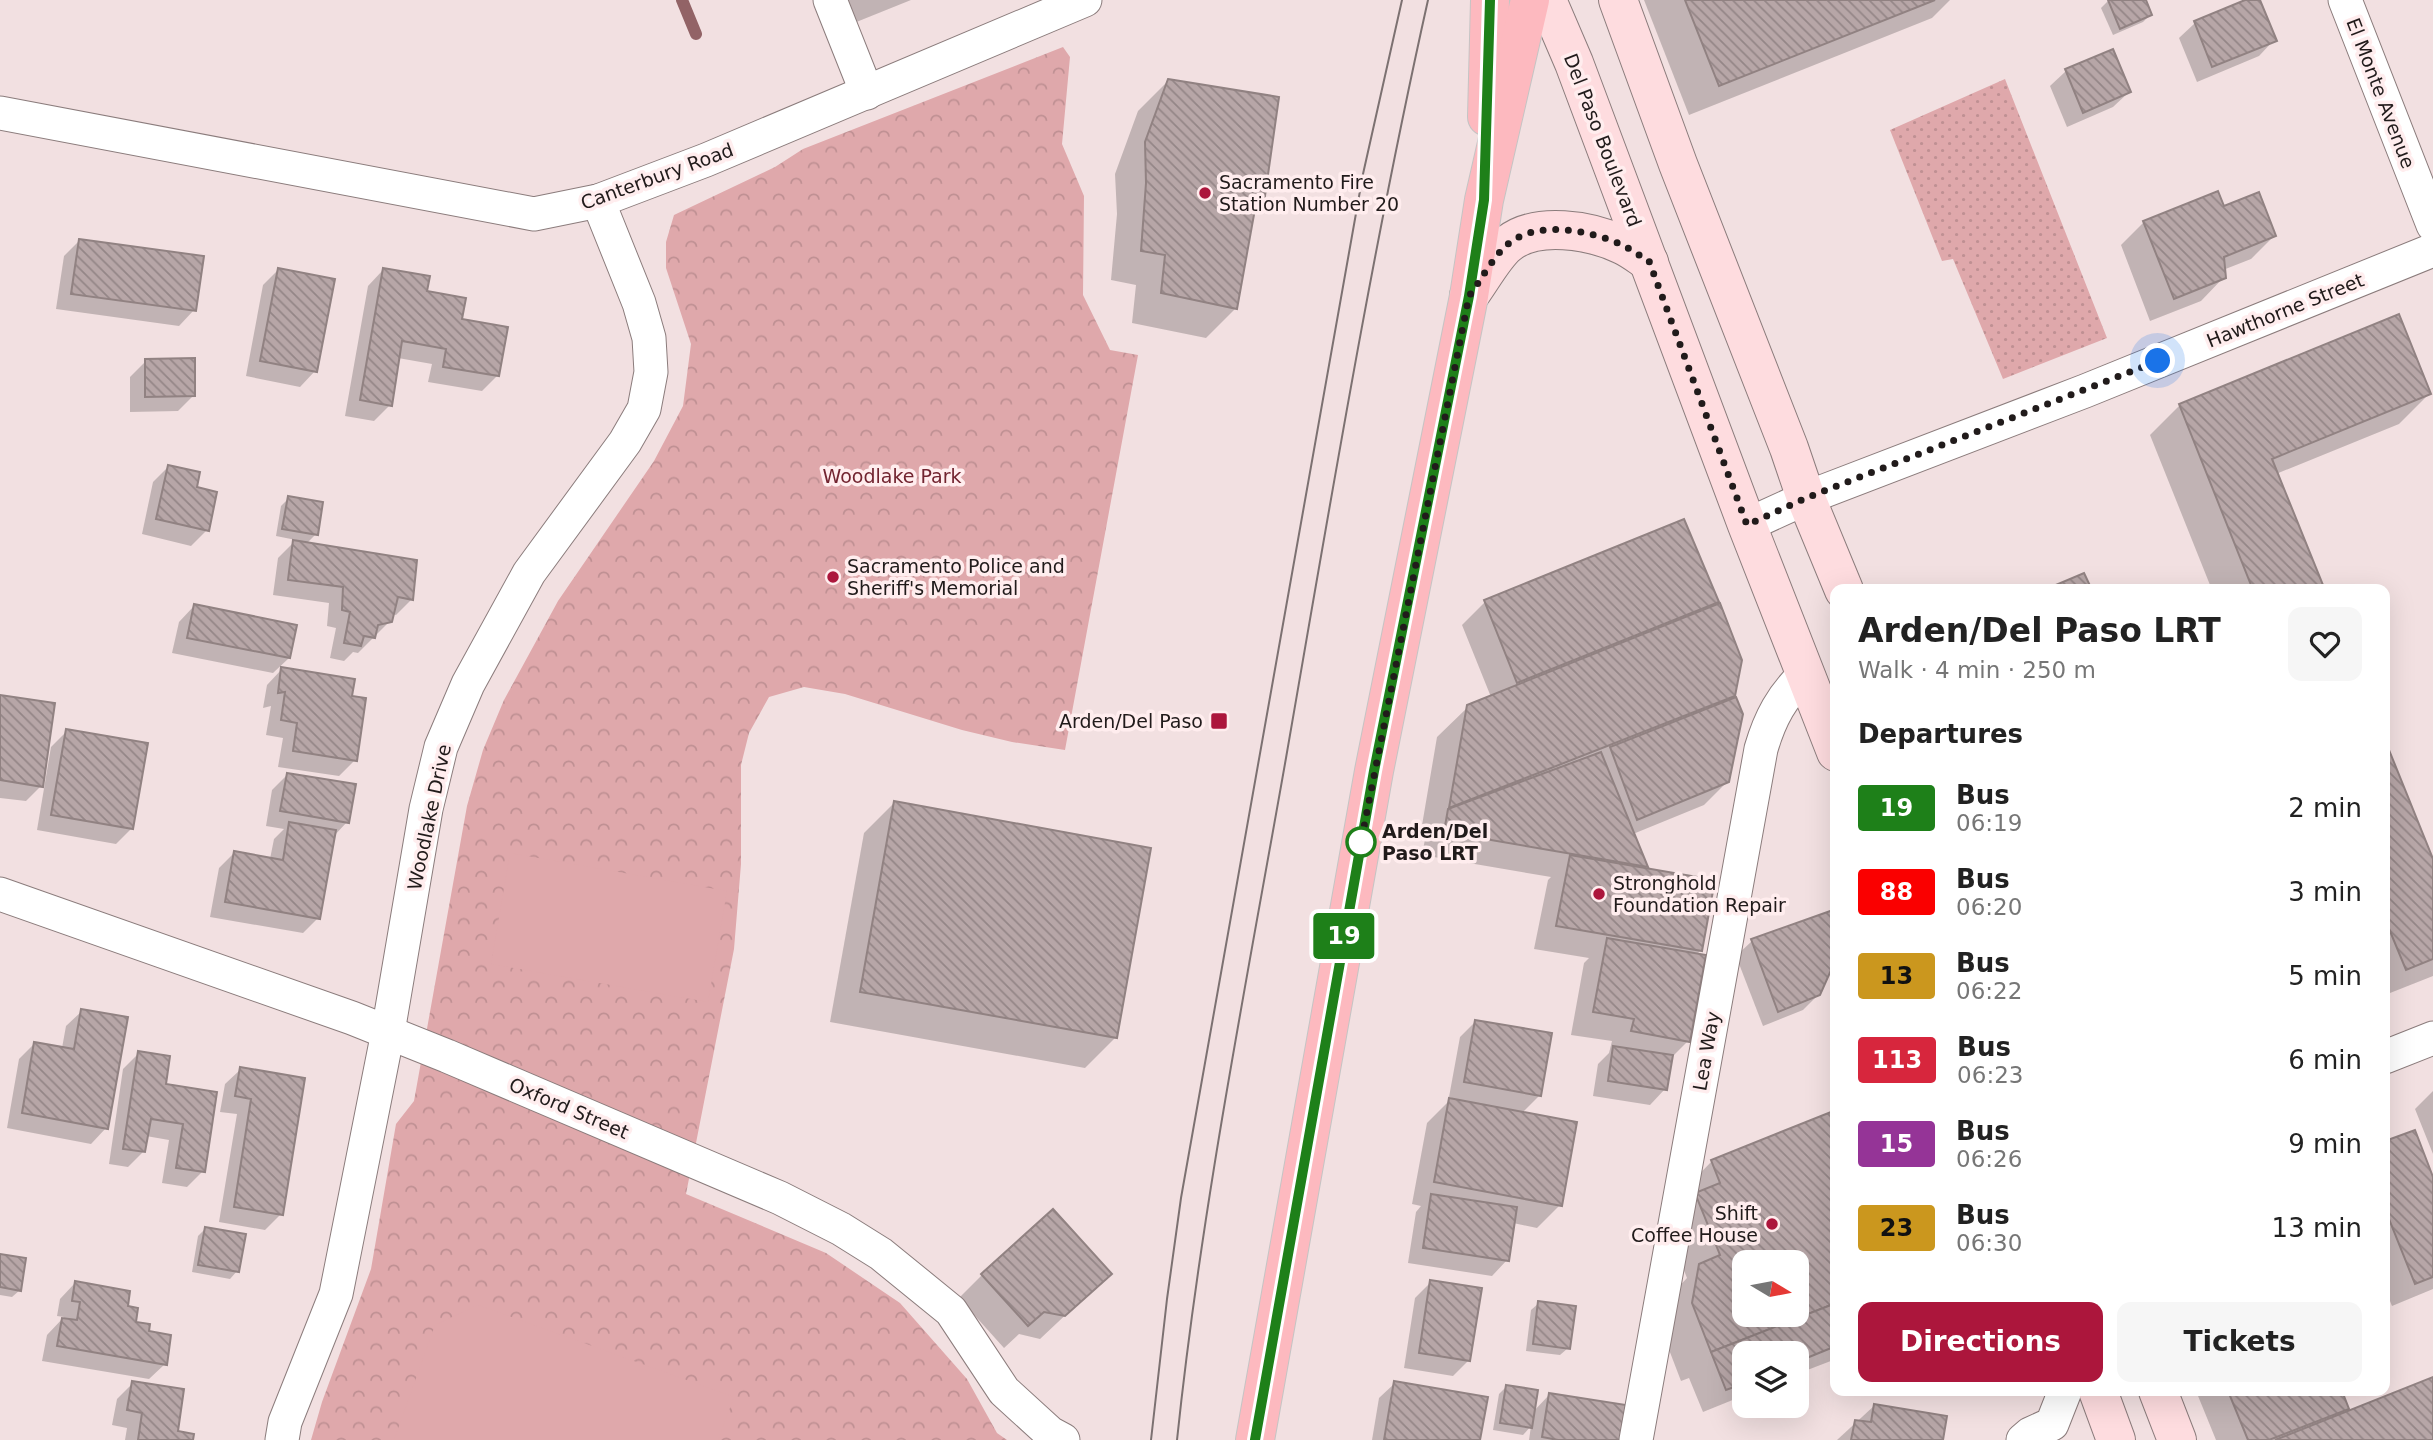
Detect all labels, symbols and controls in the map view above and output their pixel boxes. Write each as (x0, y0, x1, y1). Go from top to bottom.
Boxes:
street label: El Monte Avenue (2342, 15, 2420, 171)
street label: Del Paso Boulevard (1560, 50, 1646, 230)
street label: Canterbury Road (578, 138, 736, 214)
place label: Sacramento Fire Station Number 20 (1219, 171, 1399, 215)
marker: Sacramento Fire Station Number 20 (1197, 185, 1213, 201)
street label: Hawthorne Street (2203, 268, 2367, 352)
your location (2140, 343, 2175, 378)
park label: Woodlake Park (822, 465, 962, 487)
place label: Sacramento Police and Sheriff's Memorial (847, 555, 1065, 599)
marker: Sacramento Police and Sheriff's Memorial (825, 569, 841, 585)
button: heart (2288, 607, 2362, 681)
text: Arden/Del Paso LRT (1858, 611, 2221, 650)
text: Walk · 4 min · 250 m (1858, 657, 2096, 683)
place label: Arden/Del Paso (1059, 710, 1203, 732)
marker: Arden/Del Paso (1209, 711, 1229, 731)
text: Departures (1858, 719, 2023, 749)
street label: Woodlake Drive (403, 742, 455, 892)
text: Bus (1956, 780, 2010, 810)
text: 2 min (2288, 793, 2362, 823)
text: 19 (1880, 794, 1913, 822)
text: 06:19 (1956, 810, 2022, 836)
place label: Arden/Del Paso LRT (1382, 820, 1488, 864)
marker: Arden/Del Paso LRT (1346, 827, 1376, 857)
text: Bus (1956, 864, 2010, 894)
place label: Stronghold Foundation Repair (1613, 872, 1786, 916)
text: 3 min (2288, 877, 2362, 907)
text: 88 (1880, 878, 1913, 906)
marker: Stronghold Foundation Repair (1591, 886, 1607, 902)
text: 06:20 (1956, 894, 2022, 920)
line badge: 19 (1312, 913, 1376, 959)
text: 19 (1327, 922, 1361, 950)
text: Bus (1956, 948, 2010, 978)
text: 5 min (2288, 961, 2362, 991)
text: 13 (1880, 962, 1913, 990)
text: 06:22 (1956, 978, 2022, 1004)
street label: Lea Way (1688, 1010, 1724, 1092)
text: Bus (1957, 1032, 2011, 1062)
text: 6 min (2288, 1045, 2362, 1075)
text: 113 (1872, 1046, 1922, 1074)
text: 06:23 (1957, 1062, 2023, 1088)
street label: Oxford Street (506, 1073, 632, 1143)
text: Bus (1956, 1116, 2010, 1146)
text: 9 min (2288, 1129, 2362, 1159)
text: 15 (1880, 1130, 1913, 1158)
text: 06:26 (1956, 1146, 2022, 1172)
text: Bus (1956, 1200, 2010, 1230)
place label: Shift Coffee House (1631, 1202, 1758, 1246)
text: 13 min (2272, 1213, 2362, 1243)
text: 23 (1880, 1214, 1913, 1242)
marker: Shift Coffee House (1764, 1216, 1780, 1232)
text: 06:30 (1956, 1230, 2022, 1256)
north arrow (1732, 1250, 1810, 1326)
map controls (1732, 1250, 1809, 1418)
button: Directions (1858, 1302, 2103, 1382)
button: Tickets (2117, 1302, 2362, 1382)
button: layers (1732, 1341, 1809, 1418)

